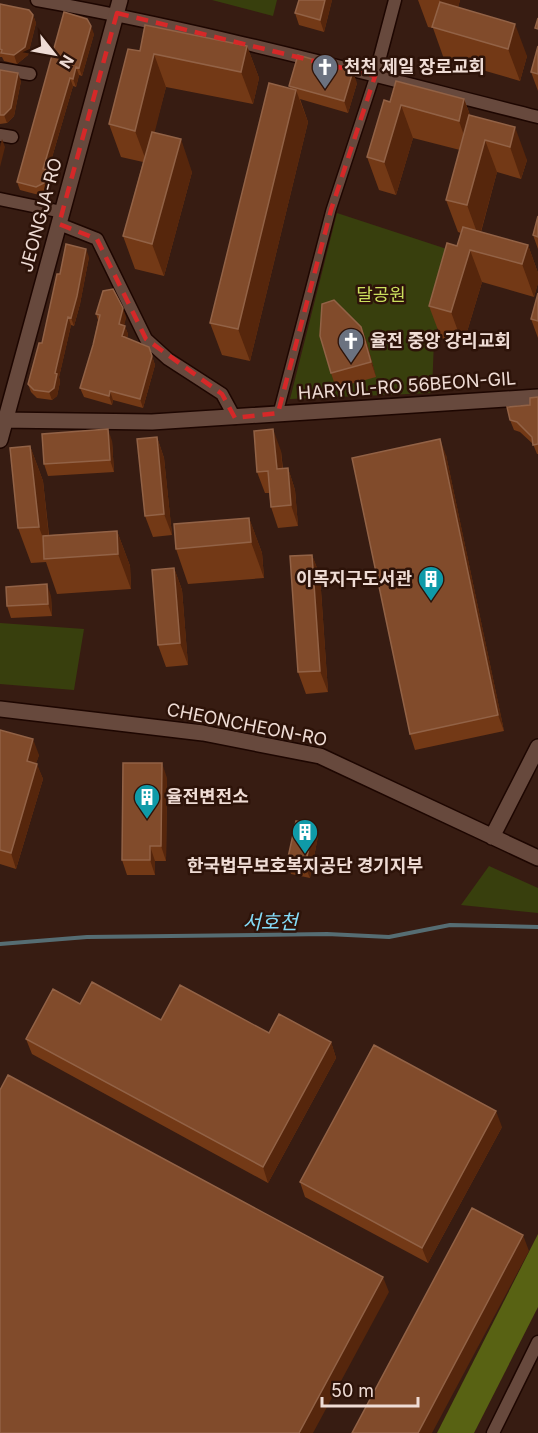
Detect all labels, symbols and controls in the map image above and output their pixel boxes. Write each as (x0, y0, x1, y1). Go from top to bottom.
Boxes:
north arrow (24, 24, 84, 84)
text: N (55, 51, 79, 72)
church icon: 천천 제일 장로교회 (310, 52, 340, 90)
place label: 천천 제일 장로교회 (344, 56, 485, 77)
street label: JEONGJA-RO (15, 156, 66, 274)
park label: 달공원 (356, 284, 406, 305)
church icon: 율전 중앙 강리교회 (336, 326, 366, 364)
place label: 율전 중앙 강리교회 (370, 330, 511, 351)
street label: HARYUL-RO 56BEON-GIL (297, 367, 517, 404)
building icon: 이목지구도서관 (416, 564, 446, 602)
place label: 이목지구도서관 (296, 568, 412, 589)
street label: CHEONCHEON-RO (165, 699, 329, 750)
building icon: 율전변전소 (132, 782, 162, 820)
place label: 율전변전소 (166, 786, 249, 807)
building icon: 한국법무보호복지공단 경기지부 (290, 817, 320, 855)
place label: 한국법무보호복지공단 경기지부 (187, 855, 423, 876)
water label: 서호천 (242, 910, 300, 934)
scale bar (322, 1370, 418, 1408)
text: 50 m (331, 1380, 374, 1401)

